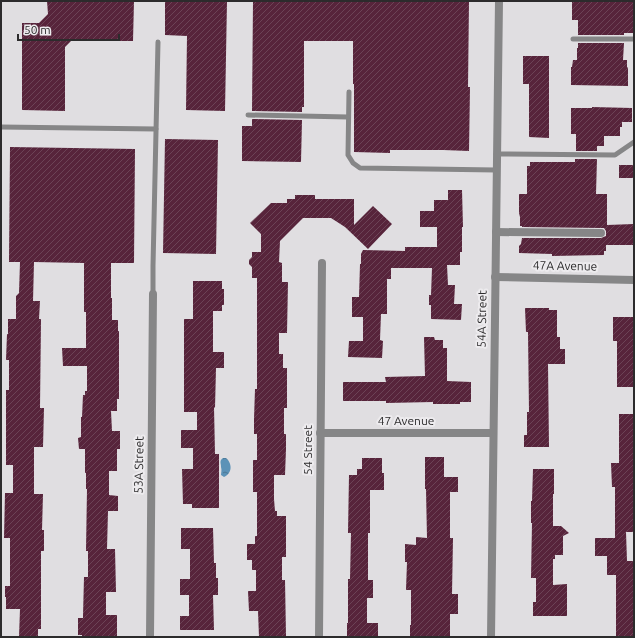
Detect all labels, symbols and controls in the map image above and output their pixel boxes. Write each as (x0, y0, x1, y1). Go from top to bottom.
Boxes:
scale bar (18, 16, 119, 42)
text: 50 m (24, 23, 51, 36)
street label: 47A Avenue (533, 258, 597, 273)
street label: 54A Street (474, 290, 489, 348)
street label: 47 Avenue (378, 414, 434, 427)
street label: 54 Street (301, 425, 314, 475)
street label: 53A Street (131, 436, 146, 494)

